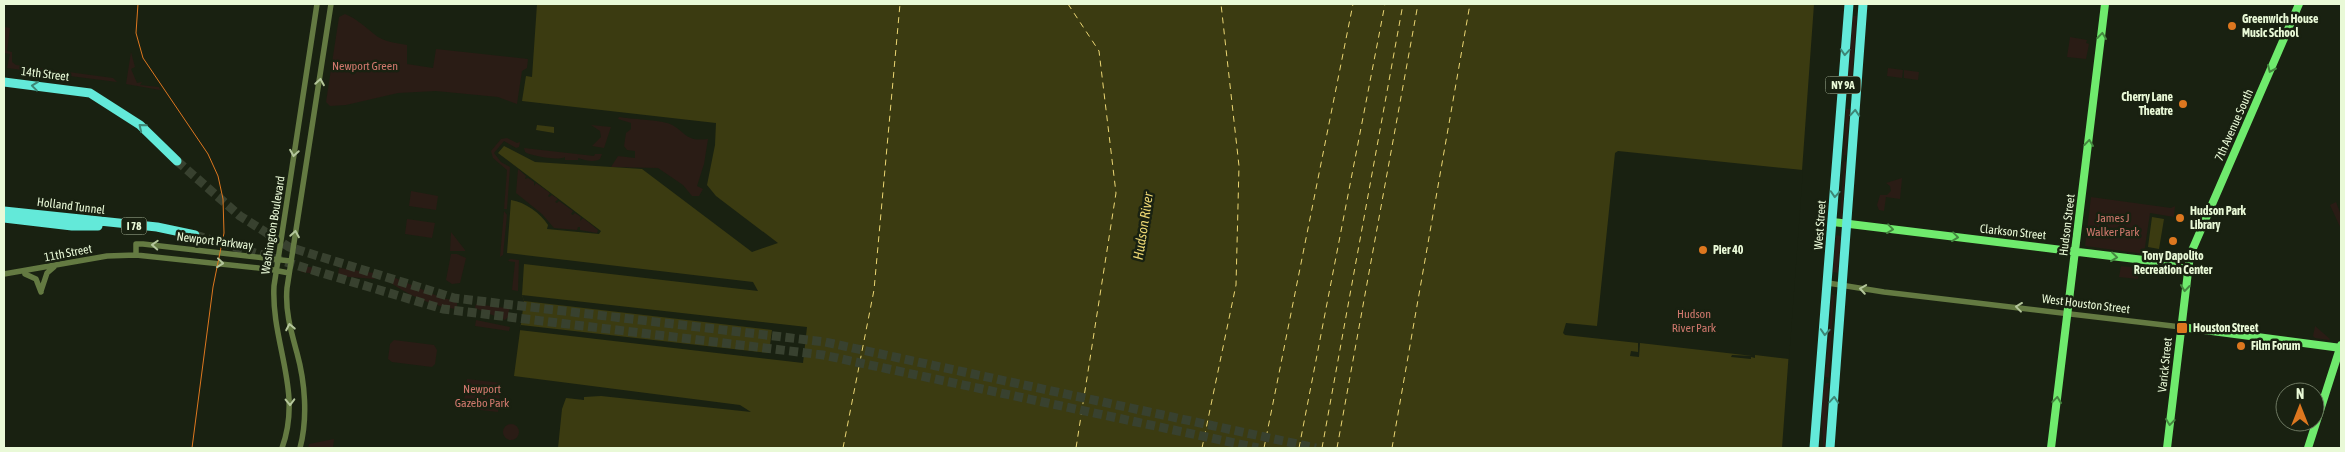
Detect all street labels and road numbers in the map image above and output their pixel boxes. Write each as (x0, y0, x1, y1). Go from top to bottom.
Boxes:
street label: 14th Street (20, 64, 70, 84)
road number: NY 9A (1826, 76, 1860, 94)
street label: 7th Avenue South (2212, 87, 2256, 163)
street label: Washington Boulevard (258, 175, 288, 275)
street label: Hudson Street (2056, 193, 2078, 257)
street label: Holland Tunnel (36, 195, 107, 217)
street label: West Street (1811, 199, 1829, 250)
road number: I 78 (122, 218, 146, 235)
street label: Clarkson Street (1979, 222, 2047, 243)
street label: Newport Parkway (176, 229, 254, 253)
street label: 11th Street (43, 241, 94, 265)
street label: West Houston Street (2041, 292, 2131, 316)
street label: Varick Street (2155, 336, 2175, 393)

